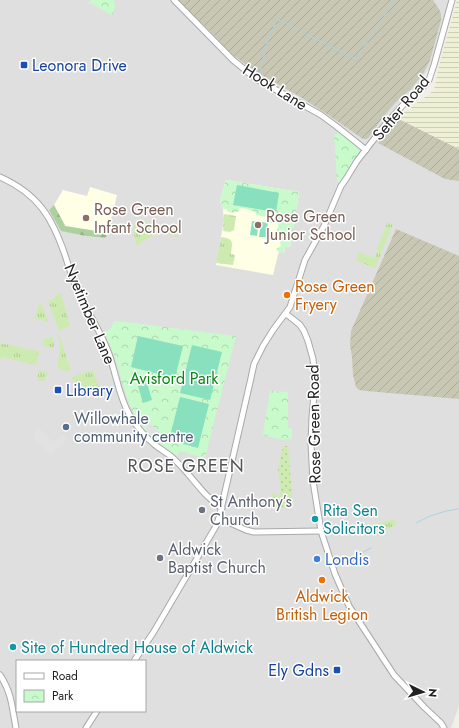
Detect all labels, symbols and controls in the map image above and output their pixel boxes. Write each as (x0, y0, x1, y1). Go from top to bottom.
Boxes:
place label: Leonora Drive (32, 54, 127, 77)
street label: Hook Lane (238, 58, 312, 116)
marker: Leonora Drive (19, 60, 29, 70)
street label: Sefter Road (367, 71, 435, 145)
place label: Rose Green Infant School (94, 198, 182, 239)
place label: Rose Green Junior School (264, 205, 356, 246)
marker: Rose Green Infant School (81, 213, 91, 223)
marker: Rose Green Junior School (253, 220, 263, 230)
street label: Nyetimber Lane (58, 260, 122, 368)
place label: Rose Green Fryery (295, 275, 375, 316)
marker: Rose Green Fryery (282, 290, 292, 300)
street label: Rose Green Road (301, 364, 327, 484)
park label: Avisford Park (130, 367, 219, 390)
place label: Library (66, 379, 114, 402)
marker: Library (53, 385, 63, 395)
place label: Willowhale community centre (74, 407, 194, 448)
marker: Willowhale community centre (61, 422, 71, 432)
district label: ROSE GREEN (127, 453, 245, 479)
place label: St Anthony’s Church (210, 490, 292, 531)
place label: Rita Sen Solicitors (323, 499, 385, 540)
marker: St Anthony’s Church (197, 505, 207, 515)
marker: Rita Sen Solicitors (310, 514, 320, 524)
place label: Aldwick Baptist Church (168, 538, 266, 579)
place label: Londis (325, 548, 369, 571)
marker: Aldwick Baptist Church (155, 553, 165, 563)
marker: Londis (312, 554, 322, 564)
marker: Aldwick British Legion (317, 575, 327, 585)
place label: Aldwick British Legion (276, 585, 368, 626)
place label: Site of Hundred House of Aldwick (21, 636, 254, 659)
marker: Site of Hundred House of Aldwick (8, 642, 18, 652)
place label: Ely Gdns (268, 659, 329, 682)
legend (16, 660, 146, 712)
marker: Ely Gdns (332, 665, 342, 675)
text: Road (52, 667, 78, 685)
north arrow (403, 672, 443, 712)
text: Park (52, 687, 74, 705)
text: N (425, 688, 441, 698)

